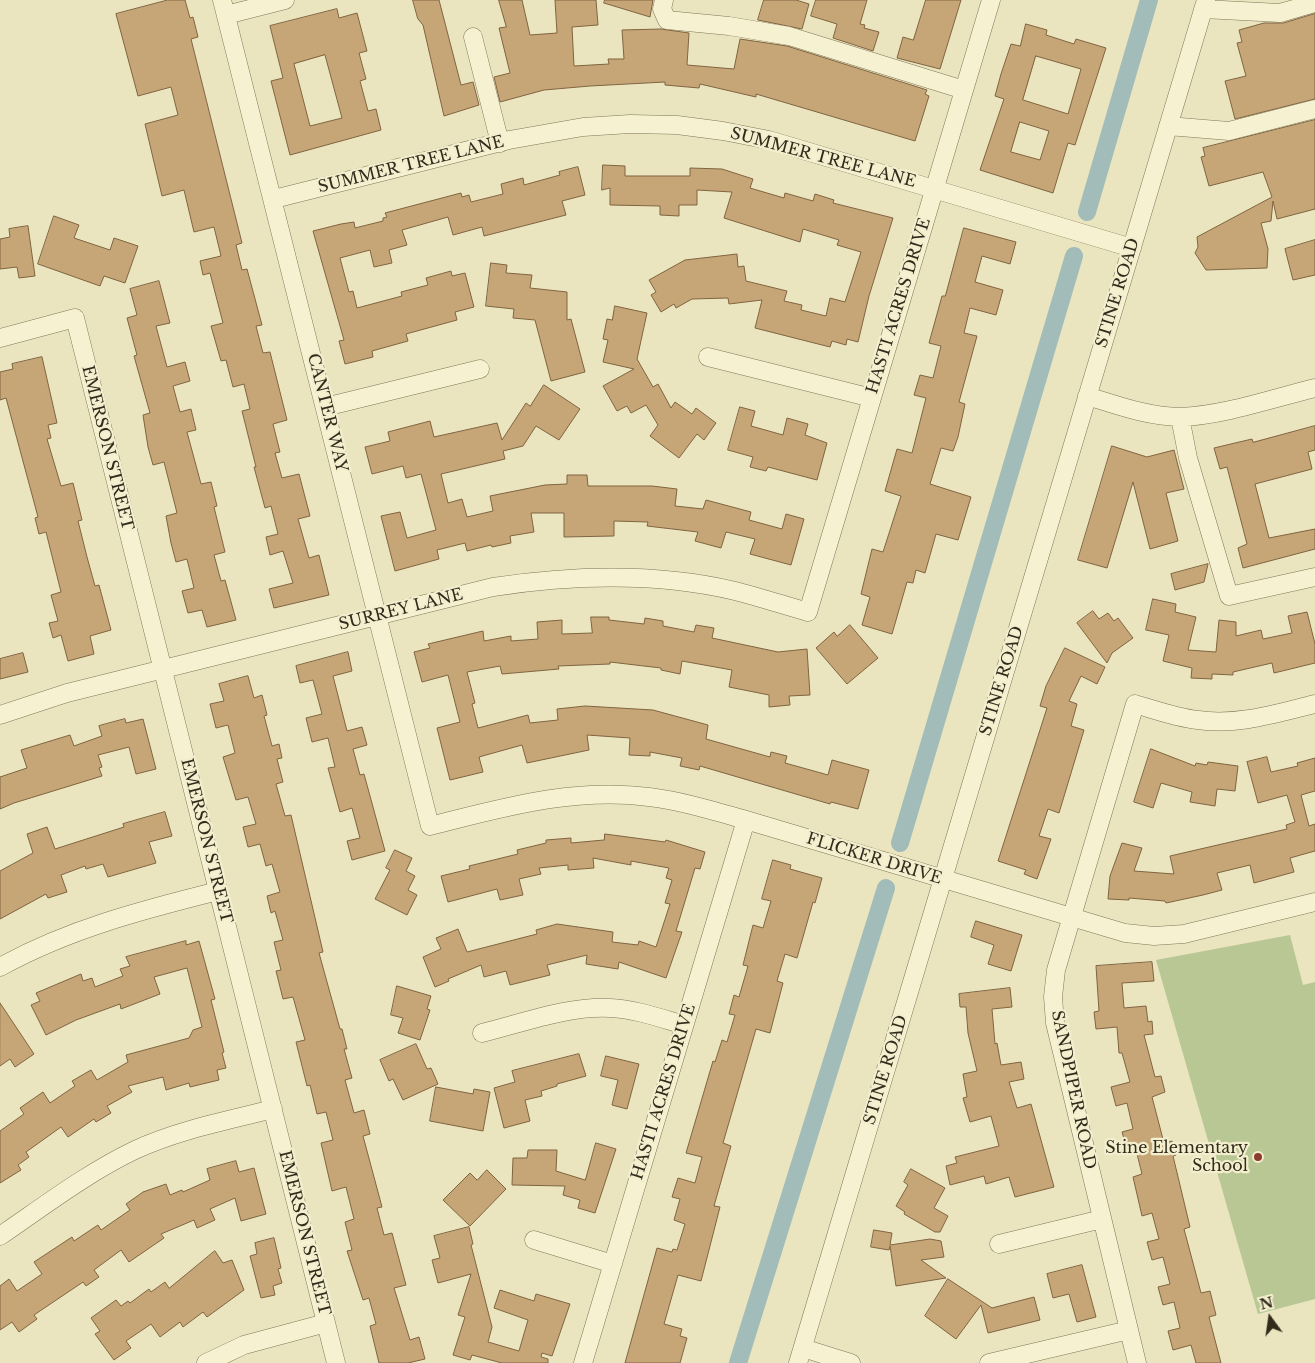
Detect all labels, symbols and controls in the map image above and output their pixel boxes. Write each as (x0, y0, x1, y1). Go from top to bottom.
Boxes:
street label: SUMMER TREE LANE (728, 124, 918, 192)
street label: SUMMER TREE LANE (316, 133, 506, 197)
street label: HASTI ACRES DRIVE (863, 216, 935, 396)
street label: STINE ROAD (1092, 236, 1144, 350)
street label: CANTER WAY (303, 352, 351, 474)
street label: EMERSON STREET (77, 364, 137, 532)
street label: SURREY LANE (337, 585, 465, 635)
street label: STINE ROAD (976, 624, 1028, 738)
street label: EMERSON STREET (176, 757, 236, 925)
street label: FLICKER DRIVE (804, 829, 944, 889)
street label: HASTI ACRES DRIVE (628, 1002, 700, 1182)
street label: SANDPIPER ROAD (1047, 1009, 1099, 1171)
street label: STINE ROAD (860, 1013, 912, 1127)
place label: Stine Elementary School (1105, 1138, 1248, 1176)
street label: EMERSON STREET (274, 1149, 334, 1317)
marker: Stine Elementary School (1252, 1151, 1264, 1163)
north arrow (1245, 1293, 1295, 1343)
text: N (1258, 1293, 1275, 1314)

